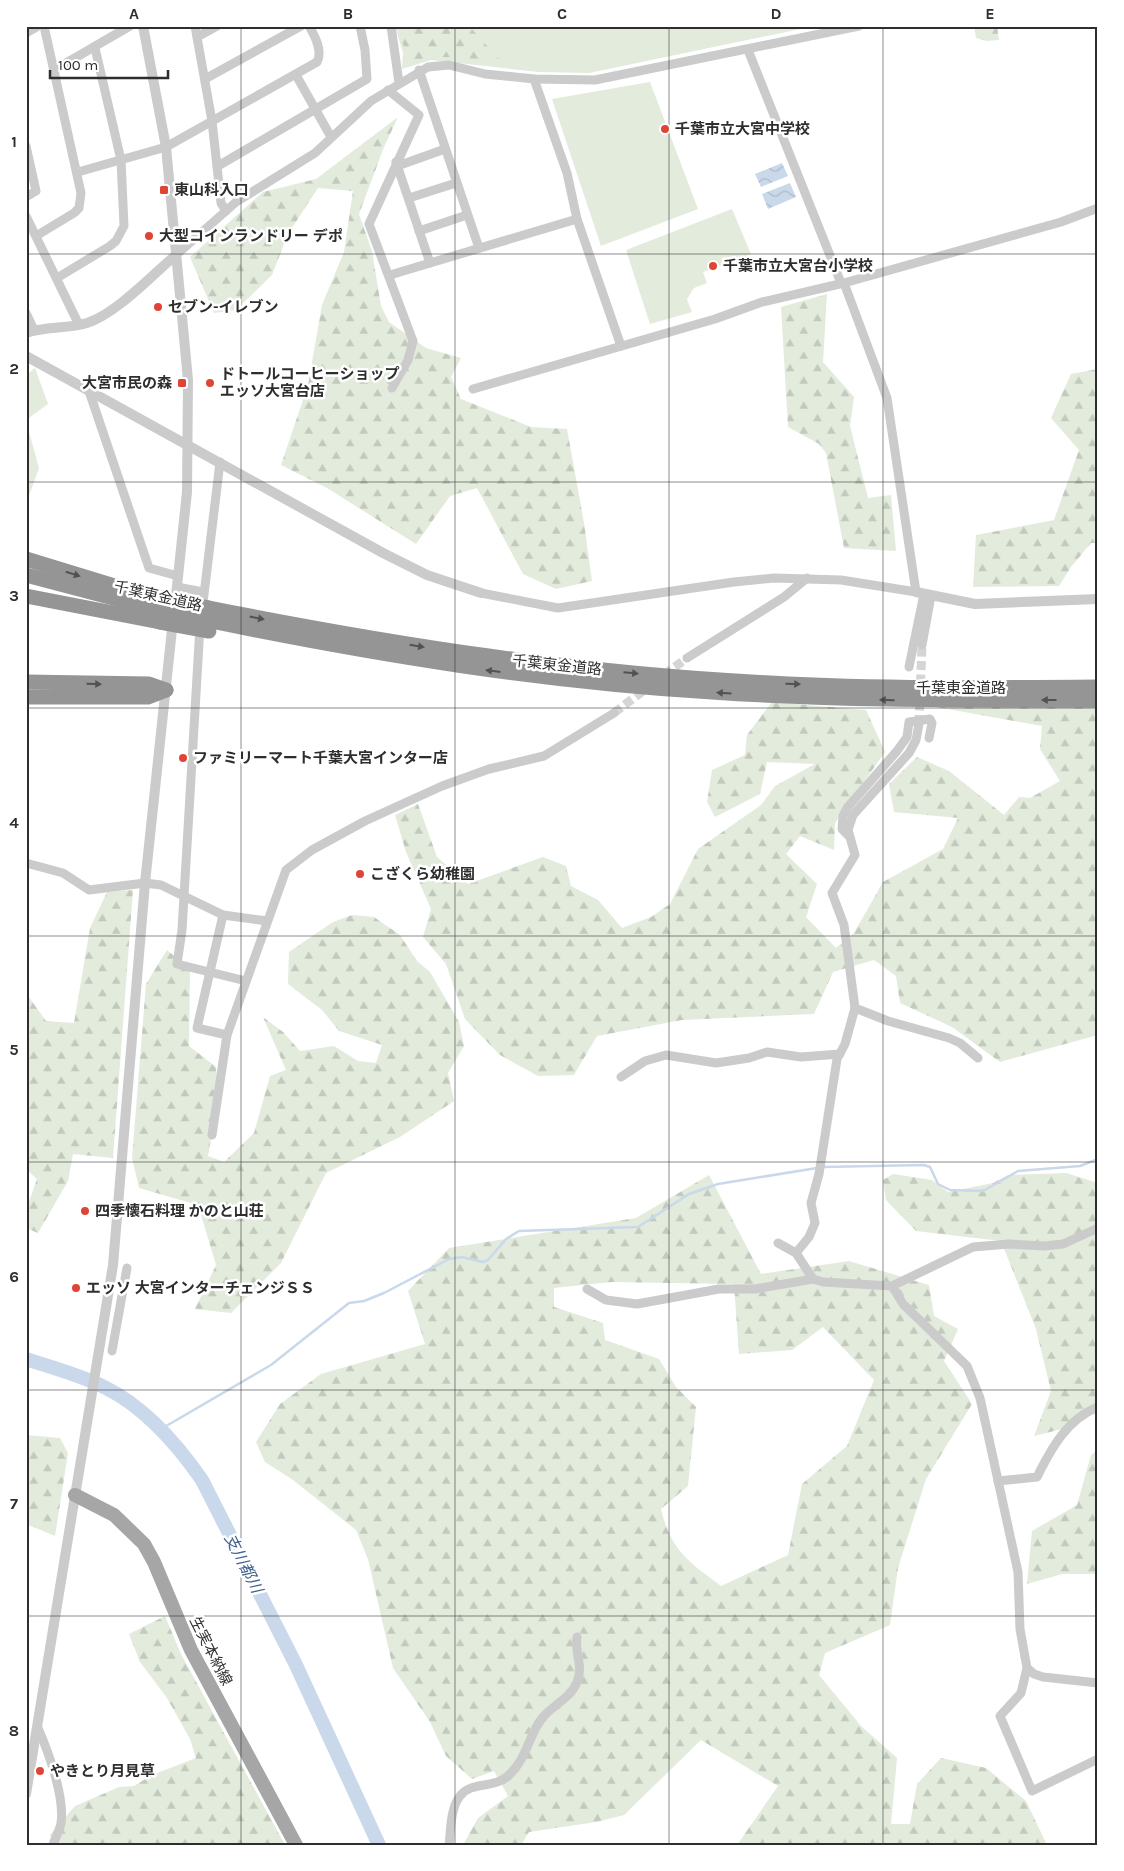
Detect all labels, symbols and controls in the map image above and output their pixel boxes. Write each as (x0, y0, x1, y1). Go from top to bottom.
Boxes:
text: A (129, 4, 139, 23)
text: B (343, 4, 353, 23)
text: C (557, 4, 567, 23)
text: D (771, 4, 782, 23)
text: E (985, 4, 995, 23)
scale bar (50, 48, 168, 80)
text: 100 m (58, 56, 98, 74)
place label: 千葉市立大宮中学校 (675, 120, 810, 138)
marker: 千葉市立大宮中学校 (659, 123, 671, 135)
text: 1 (11, 132, 17, 151)
place label: 東山科入口 (174, 181, 249, 199)
marker: 東山科入口 (158, 184, 170, 196)
place label: 大型コインランドリー デポ (159, 227, 343, 245)
marker: 大型コインランドリー デポ (143, 230, 155, 242)
place label: 千葉市立大宮台小学校 (723, 257, 873, 275)
marker: 千葉市立大宮台小学校 (707, 260, 719, 272)
place label: セブン-イレブン (168, 298, 279, 316)
marker: セブン-イレブン (152, 301, 164, 313)
text: 2 (9, 359, 19, 378)
place label: ドトールコーヒーショップ エッソ大宮台店 (220, 365, 399, 400)
place label: 大宮市民の森 (82, 374, 172, 392)
marker: 大宮市民の森 (176, 377, 188, 389)
marker: ドトールコーヒーショップ エッソ大宮台店 (204, 377, 216, 389)
one-way arrow (65, 570, 80, 578)
street label: 千葉東金道路 (112, 577, 204, 615)
text: 3 (9, 586, 19, 605)
one-way arrow (250, 614, 266, 622)
one-way arrow (410, 643, 426, 651)
street label: 千葉東金道路 (511, 651, 603, 679)
one-way arrow (484, 666, 500, 674)
one-way arrow (623, 669, 639, 677)
street label: 千葉東金道路 (916, 679, 1006, 697)
one-way arrow (86, 680, 102, 688)
one-way arrow (785, 681, 801, 689)
one-way arrow (716, 689, 732, 697)
one-way arrow (878, 696, 894, 704)
one-way arrow (1041, 696, 1057, 704)
place label: ファミリーマート千葉大宮インター店 (193, 749, 448, 767)
marker: ファミリーマート千葉大宮インター店 (177, 752, 189, 764)
text: 4 (9, 813, 19, 832)
place label: こざくら幼稚園 (370, 865, 475, 883)
marker: こざくら幼稚園 (354, 868, 366, 880)
text: 5 (9, 1040, 19, 1059)
place label: 四季懐石料理 かのと山荘 (95, 1202, 264, 1220)
marker: 四季懐石料理 かのと山荘 (79, 1205, 91, 1217)
text: 6 (9, 1267, 19, 1286)
place label: エッソ 大宮インターチェンジＳＳ (86, 1279, 315, 1297)
marker: エッソ 大宮インターチェンジＳＳ (70, 1282, 82, 1294)
text: 7 (10, 1494, 18, 1513)
water label: 支川都川 (221, 1530, 267, 1598)
street label: 生実本納線 (186, 1613, 236, 1689)
text: 8 (9, 1721, 19, 1740)
place label: やきとり月見草 (50, 1762, 155, 1780)
marker: やきとり月見草 (34, 1765, 46, 1777)

